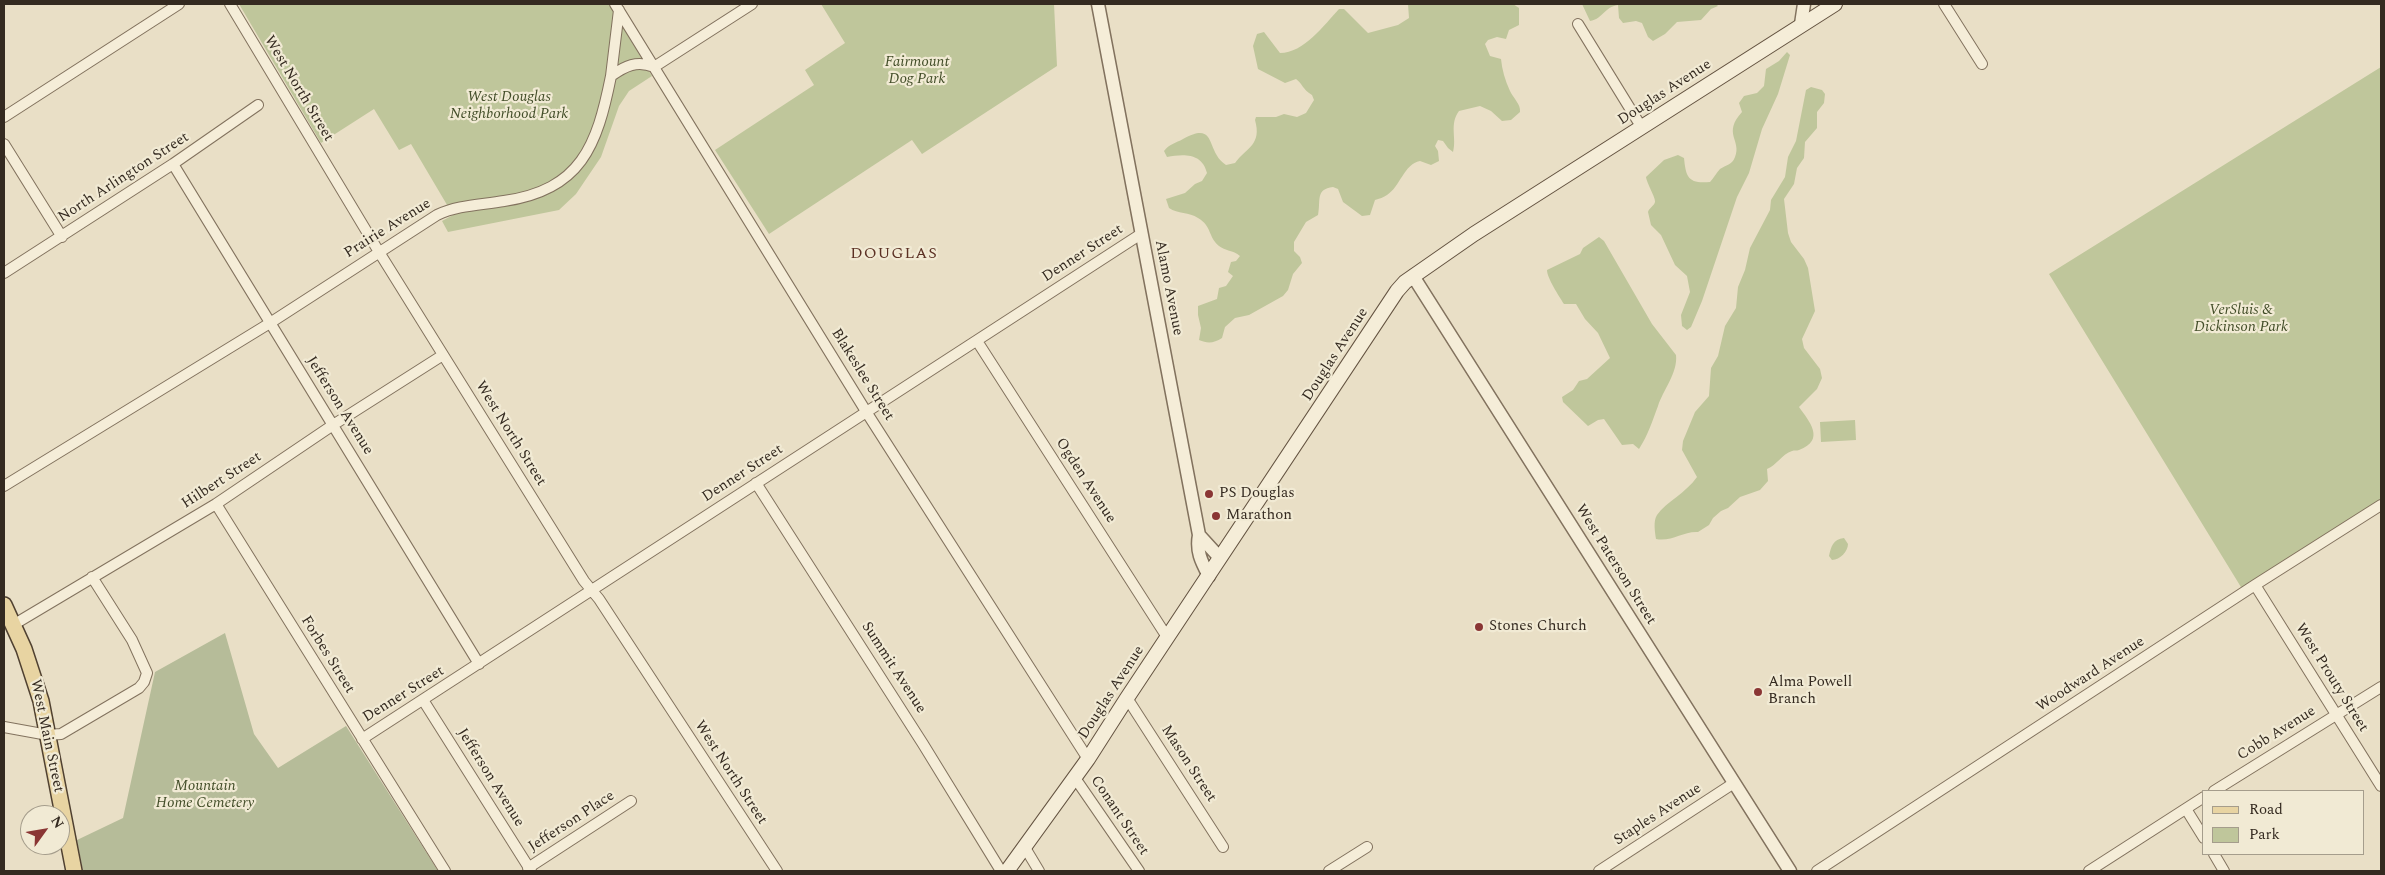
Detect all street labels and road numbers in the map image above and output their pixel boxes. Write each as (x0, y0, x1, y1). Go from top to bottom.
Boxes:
street label: West North Street (259, 33, 337, 145)
street label: Douglas Avenue (1615, 56, 1715, 130)
street label: North Arlington Street (55, 129, 193, 227)
street label: Prairie Avenue (341, 195, 435, 263)
street label: Denner Street (1039, 221, 1127, 287)
street label: Alamo Avenue (1150, 239, 1186, 337)
street label: Douglas Avenue (1299, 305, 1373, 405)
street label: Blakeslee Street (826, 326, 898, 424)
street label: Jefferson Avenue (301, 353, 377, 459)
street label: West North Street (471, 378, 549, 490)
street label: Ogden Avenue (1051, 435, 1119, 527)
street label: Denner Street (699, 441, 787, 507)
street label: Hilbert Street (179, 449, 265, 513)
street label: West Paterson Street (1571, 501, 1659, 629)
street label: Forbes Street (296, 613, 358, 697)
street label: Summit Avenue (857, 619, 929, 717)
street label: West Prouty Street (2290, 620, 2372, 736)
street label: Woodward Avenue (2034, 633, 2148, 717)
street label: Douglas Avenue (1075, 643, 1149, 743)
street label: Denner Street (360, 663, 448, 727)
street label: West Main Street (25, 678, 67, 794)
street label: Cobb Avenue (2235, 703, 2319, 765)
street label: West North Street (690, 718, 770, 828)
street label: Mason Street (1156, 722, 1220, 806)
street label: Jefferson Avenue (452, 725, 528, 831)
street label: Conant Street (1086, 773, 1152, 859)
street label: Staples Avenue (1611, 780, 1705, 850)
street label: Jefferson Place (526, 787, 618, 857)

